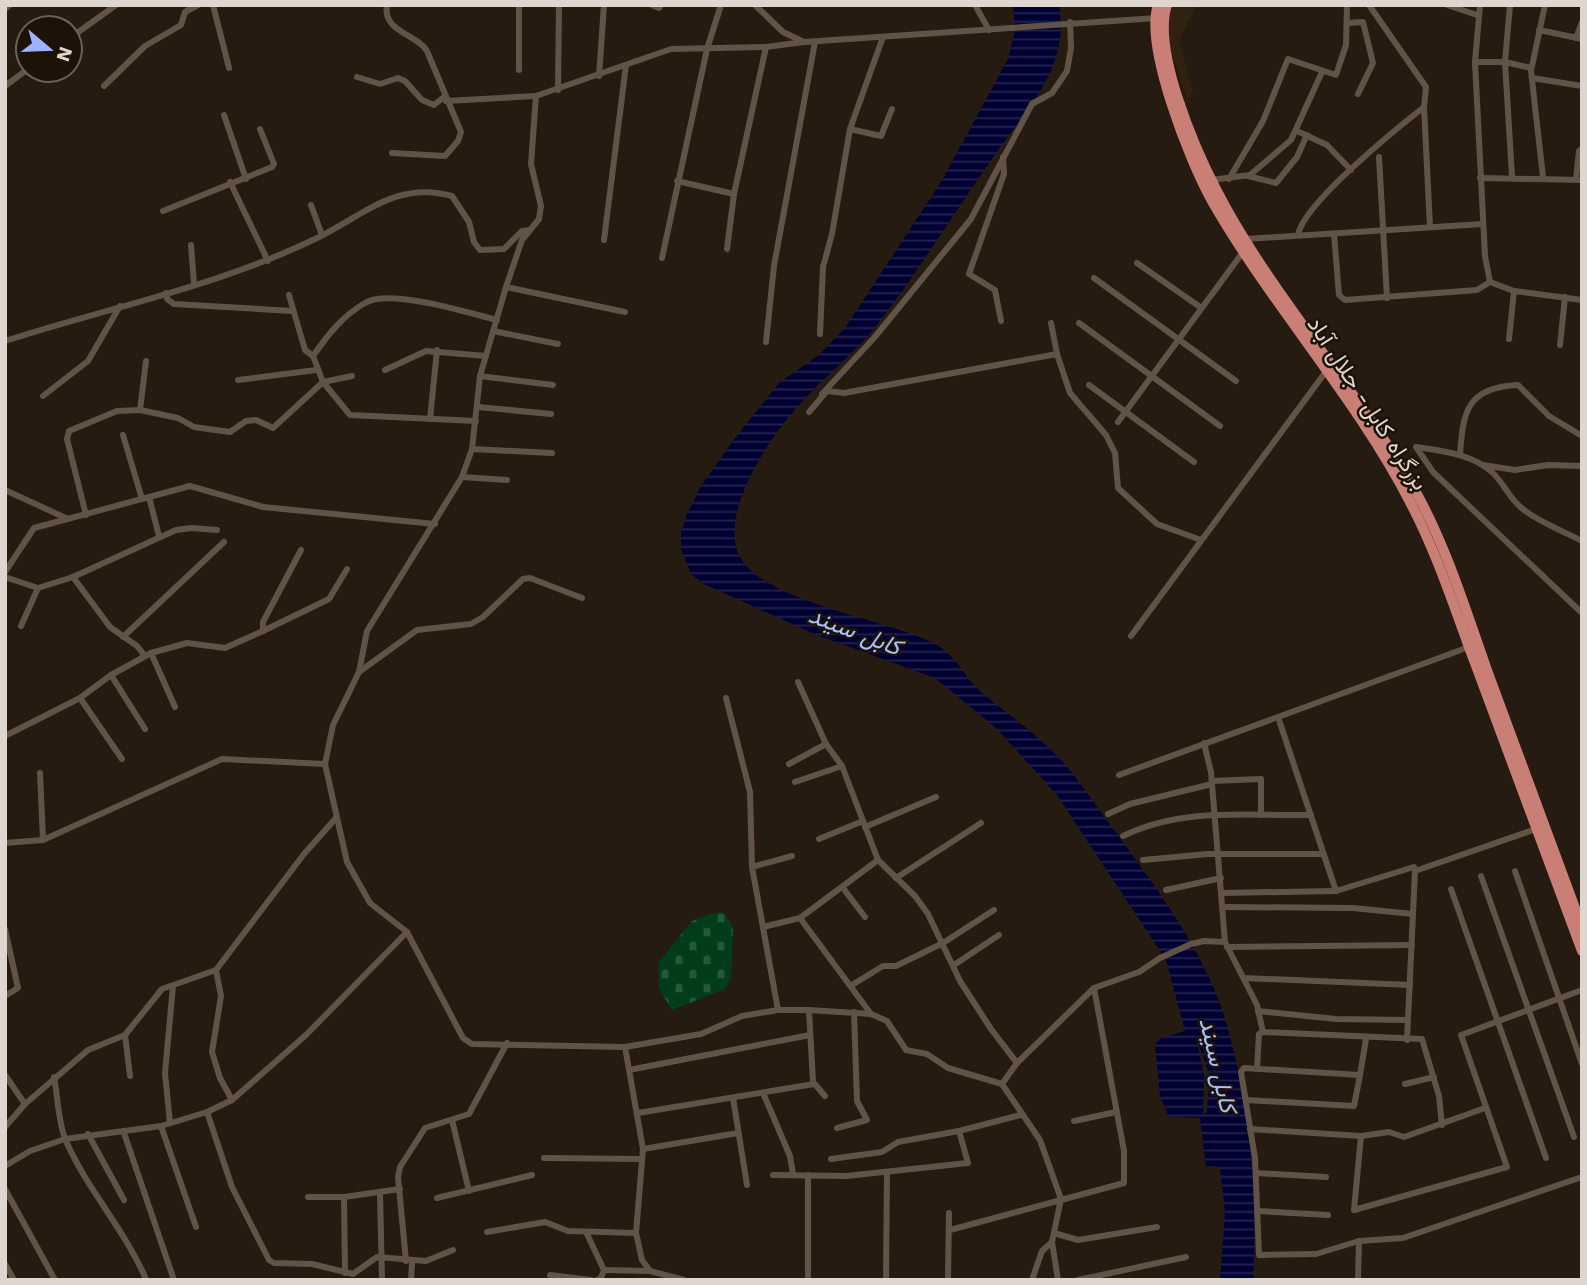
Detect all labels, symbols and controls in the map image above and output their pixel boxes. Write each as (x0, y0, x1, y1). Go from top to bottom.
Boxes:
north arrow (14, 14, 84, 84)
text: N (51, 44, 78, 65)
street label: بزرگراه کابل- جلال آباد (1301, 311, 1434, 496)
water label: کابل سيند (805, 601, 909, 663)
water label: کابل سيند (1193, 1015, 1243, 1119)

